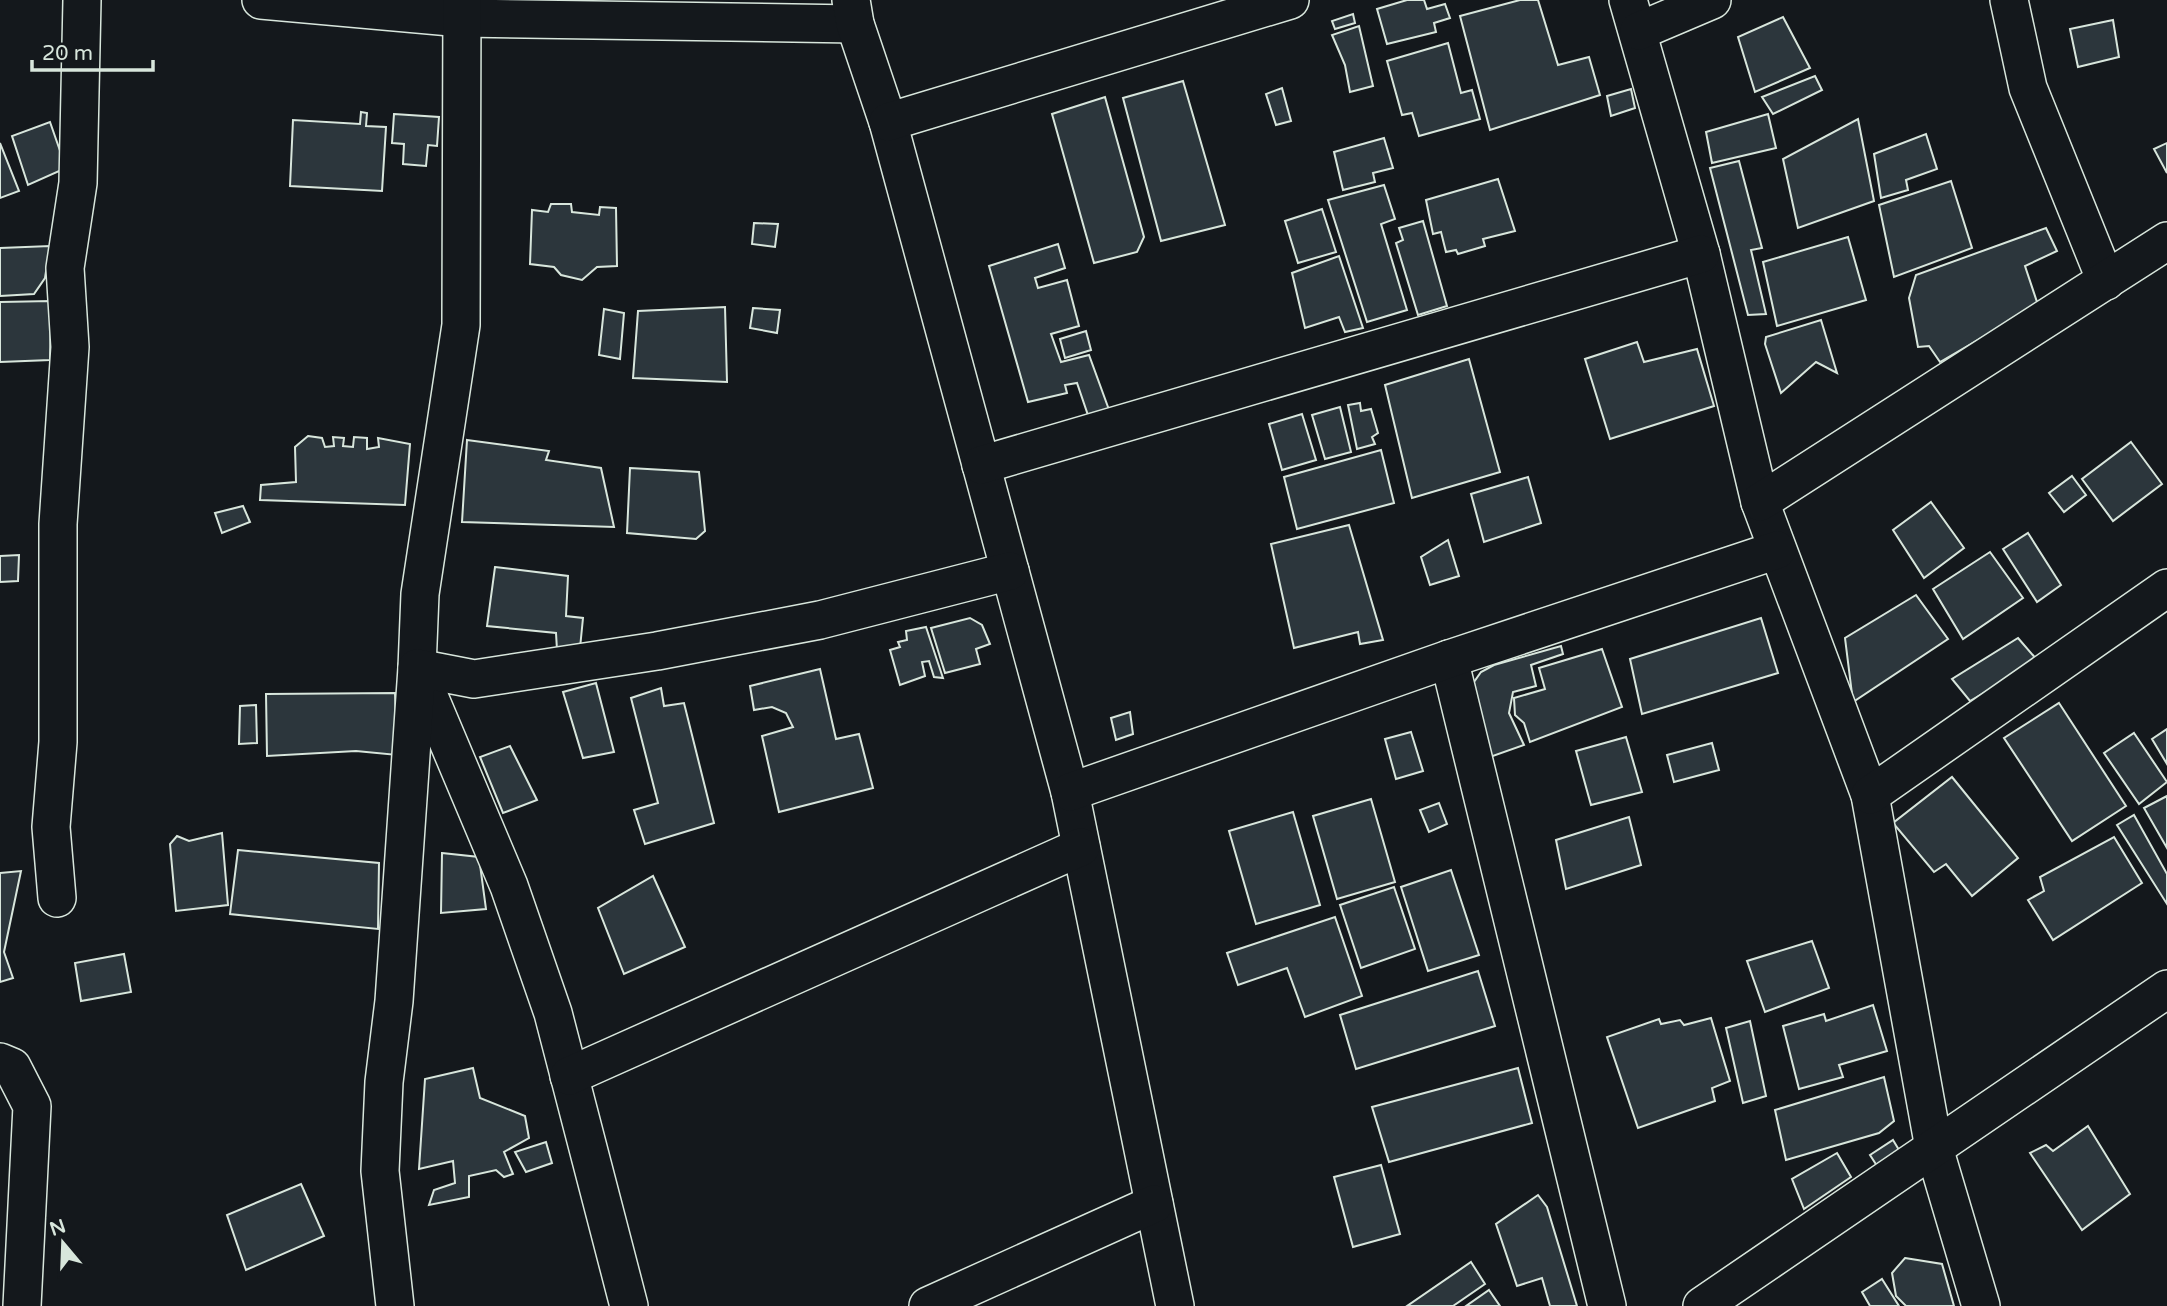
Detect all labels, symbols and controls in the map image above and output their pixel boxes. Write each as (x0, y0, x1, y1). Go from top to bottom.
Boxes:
scale bar (32, 28, 152, 72)
text: 20 m (42, 41, 93, 66)
north arrow (28, 1208, 98, 1278)
text: N (47, 1215, 69, 1241)

